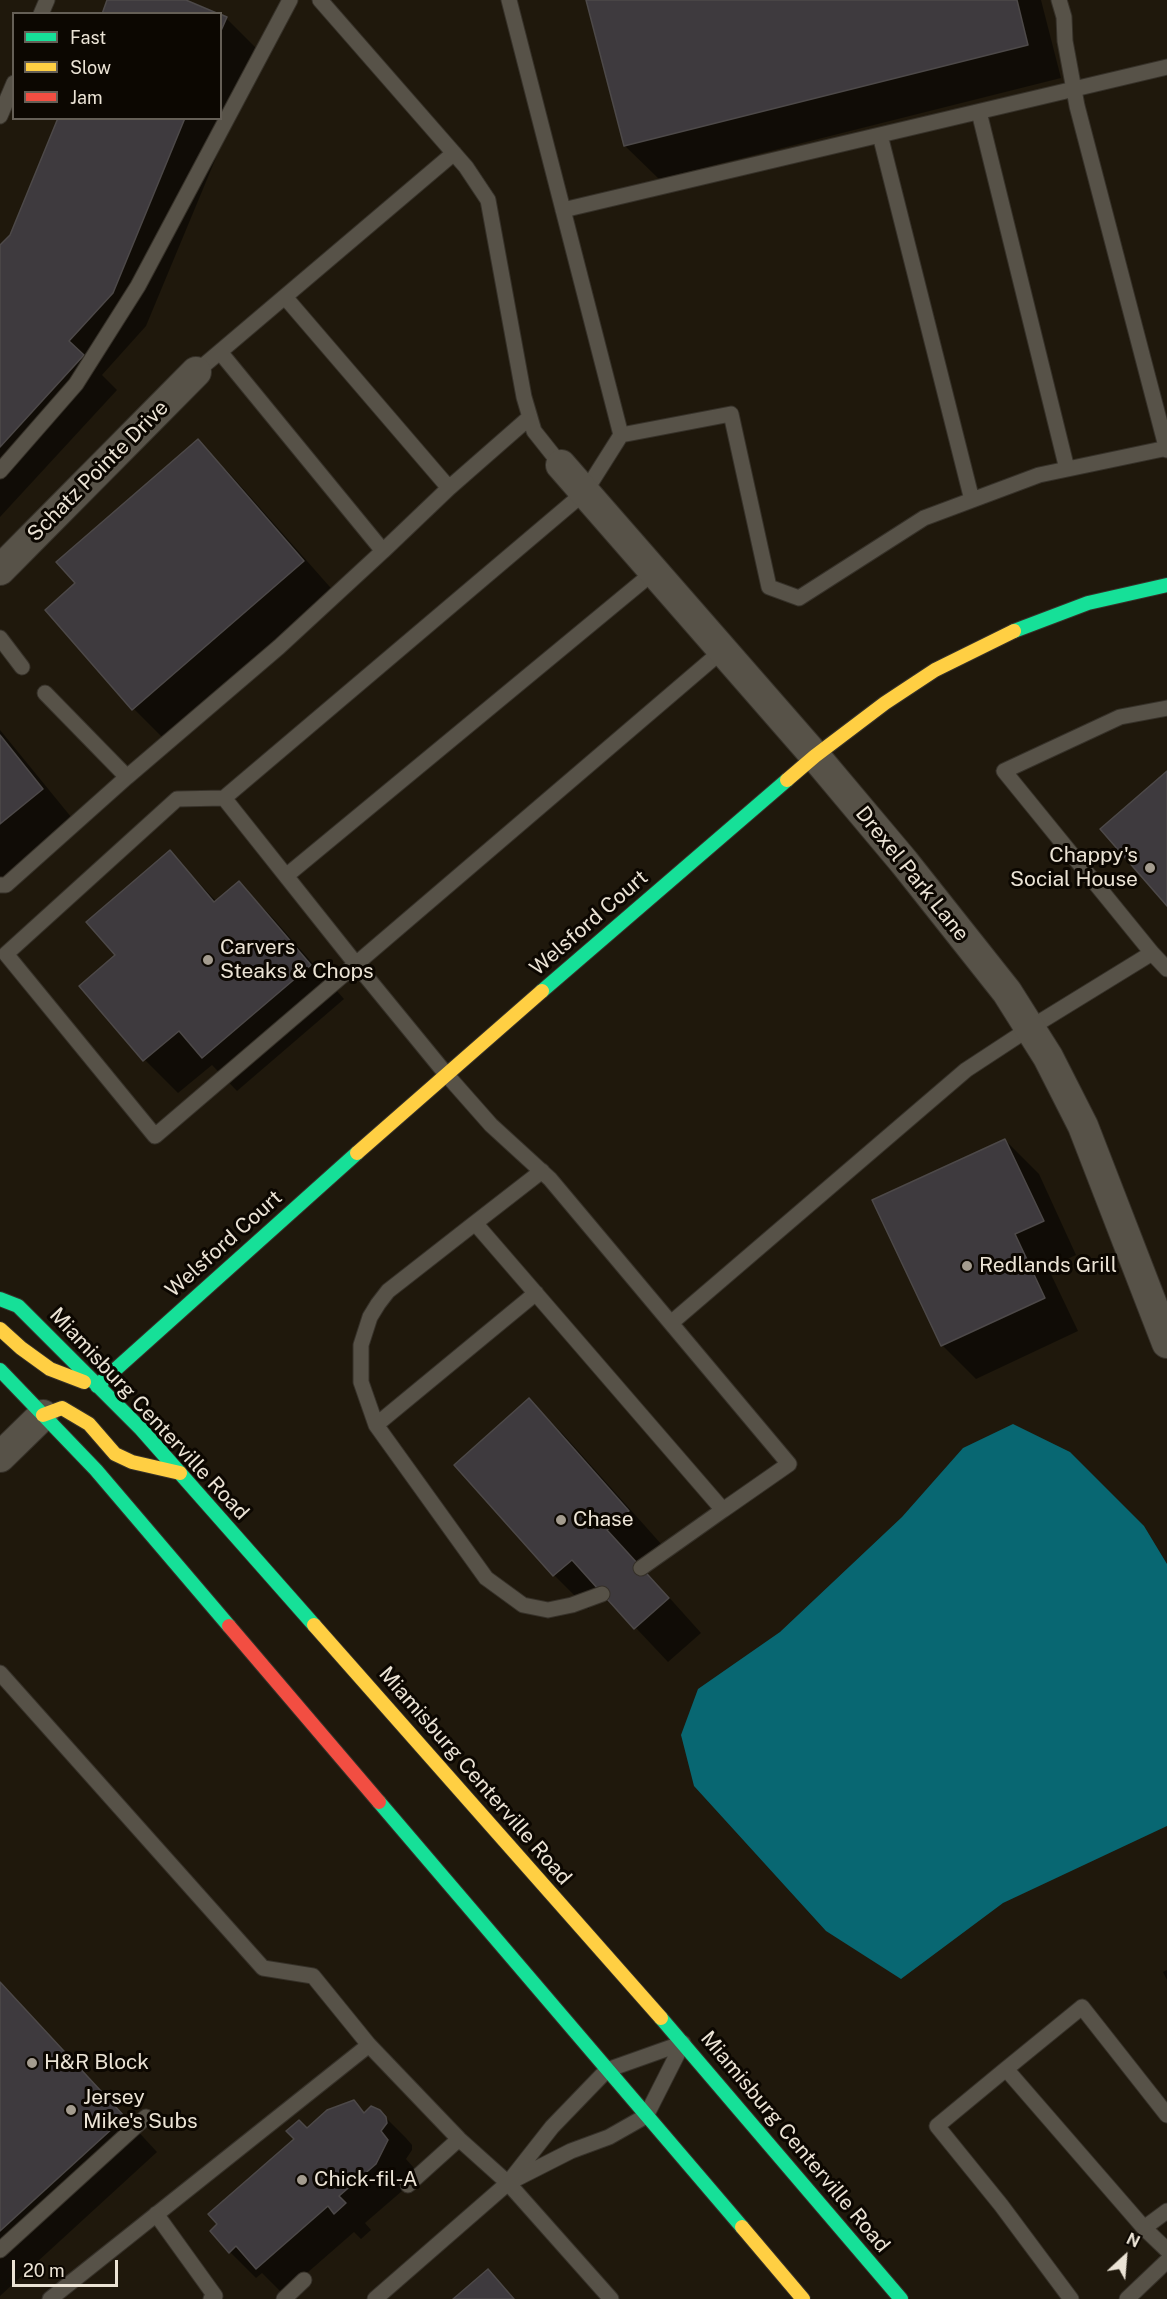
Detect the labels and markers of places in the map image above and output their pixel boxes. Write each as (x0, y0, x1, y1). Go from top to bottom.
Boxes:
place label: Chappy's Social House (1010, 843, 1138, 893)
marker: Chappy's Social House (1143, 861, 1157, 875)
place label: Carvers Steaks & Chops (220, 935, 374, 985)
marker: Carvers Steaks & Chops (201, 953, 215, 967)
place label: Redlands Grill (979, 1253, 1117, 1279)
marker: Redlands Grill (960, 1259, 974, 1273)
place label: Chase (573, 1507, 634, 1533)
marker: Chase (554, 1513, 568, 1527)
place label: H&R Block (44, 2050, 149, 2076)
marker: H&R Block (25, 2056, 39, 2070)
place label: Jersey Mike's Subs (83, 2085, 198, 2135)
marker: Jersey Mike's Subs (64, 2103, 78, 2117)
place label: Chick-fil-A (314, 2167, 418, 2193)
marker: Chick-fil-A (295, 2173, 309, 2187)

